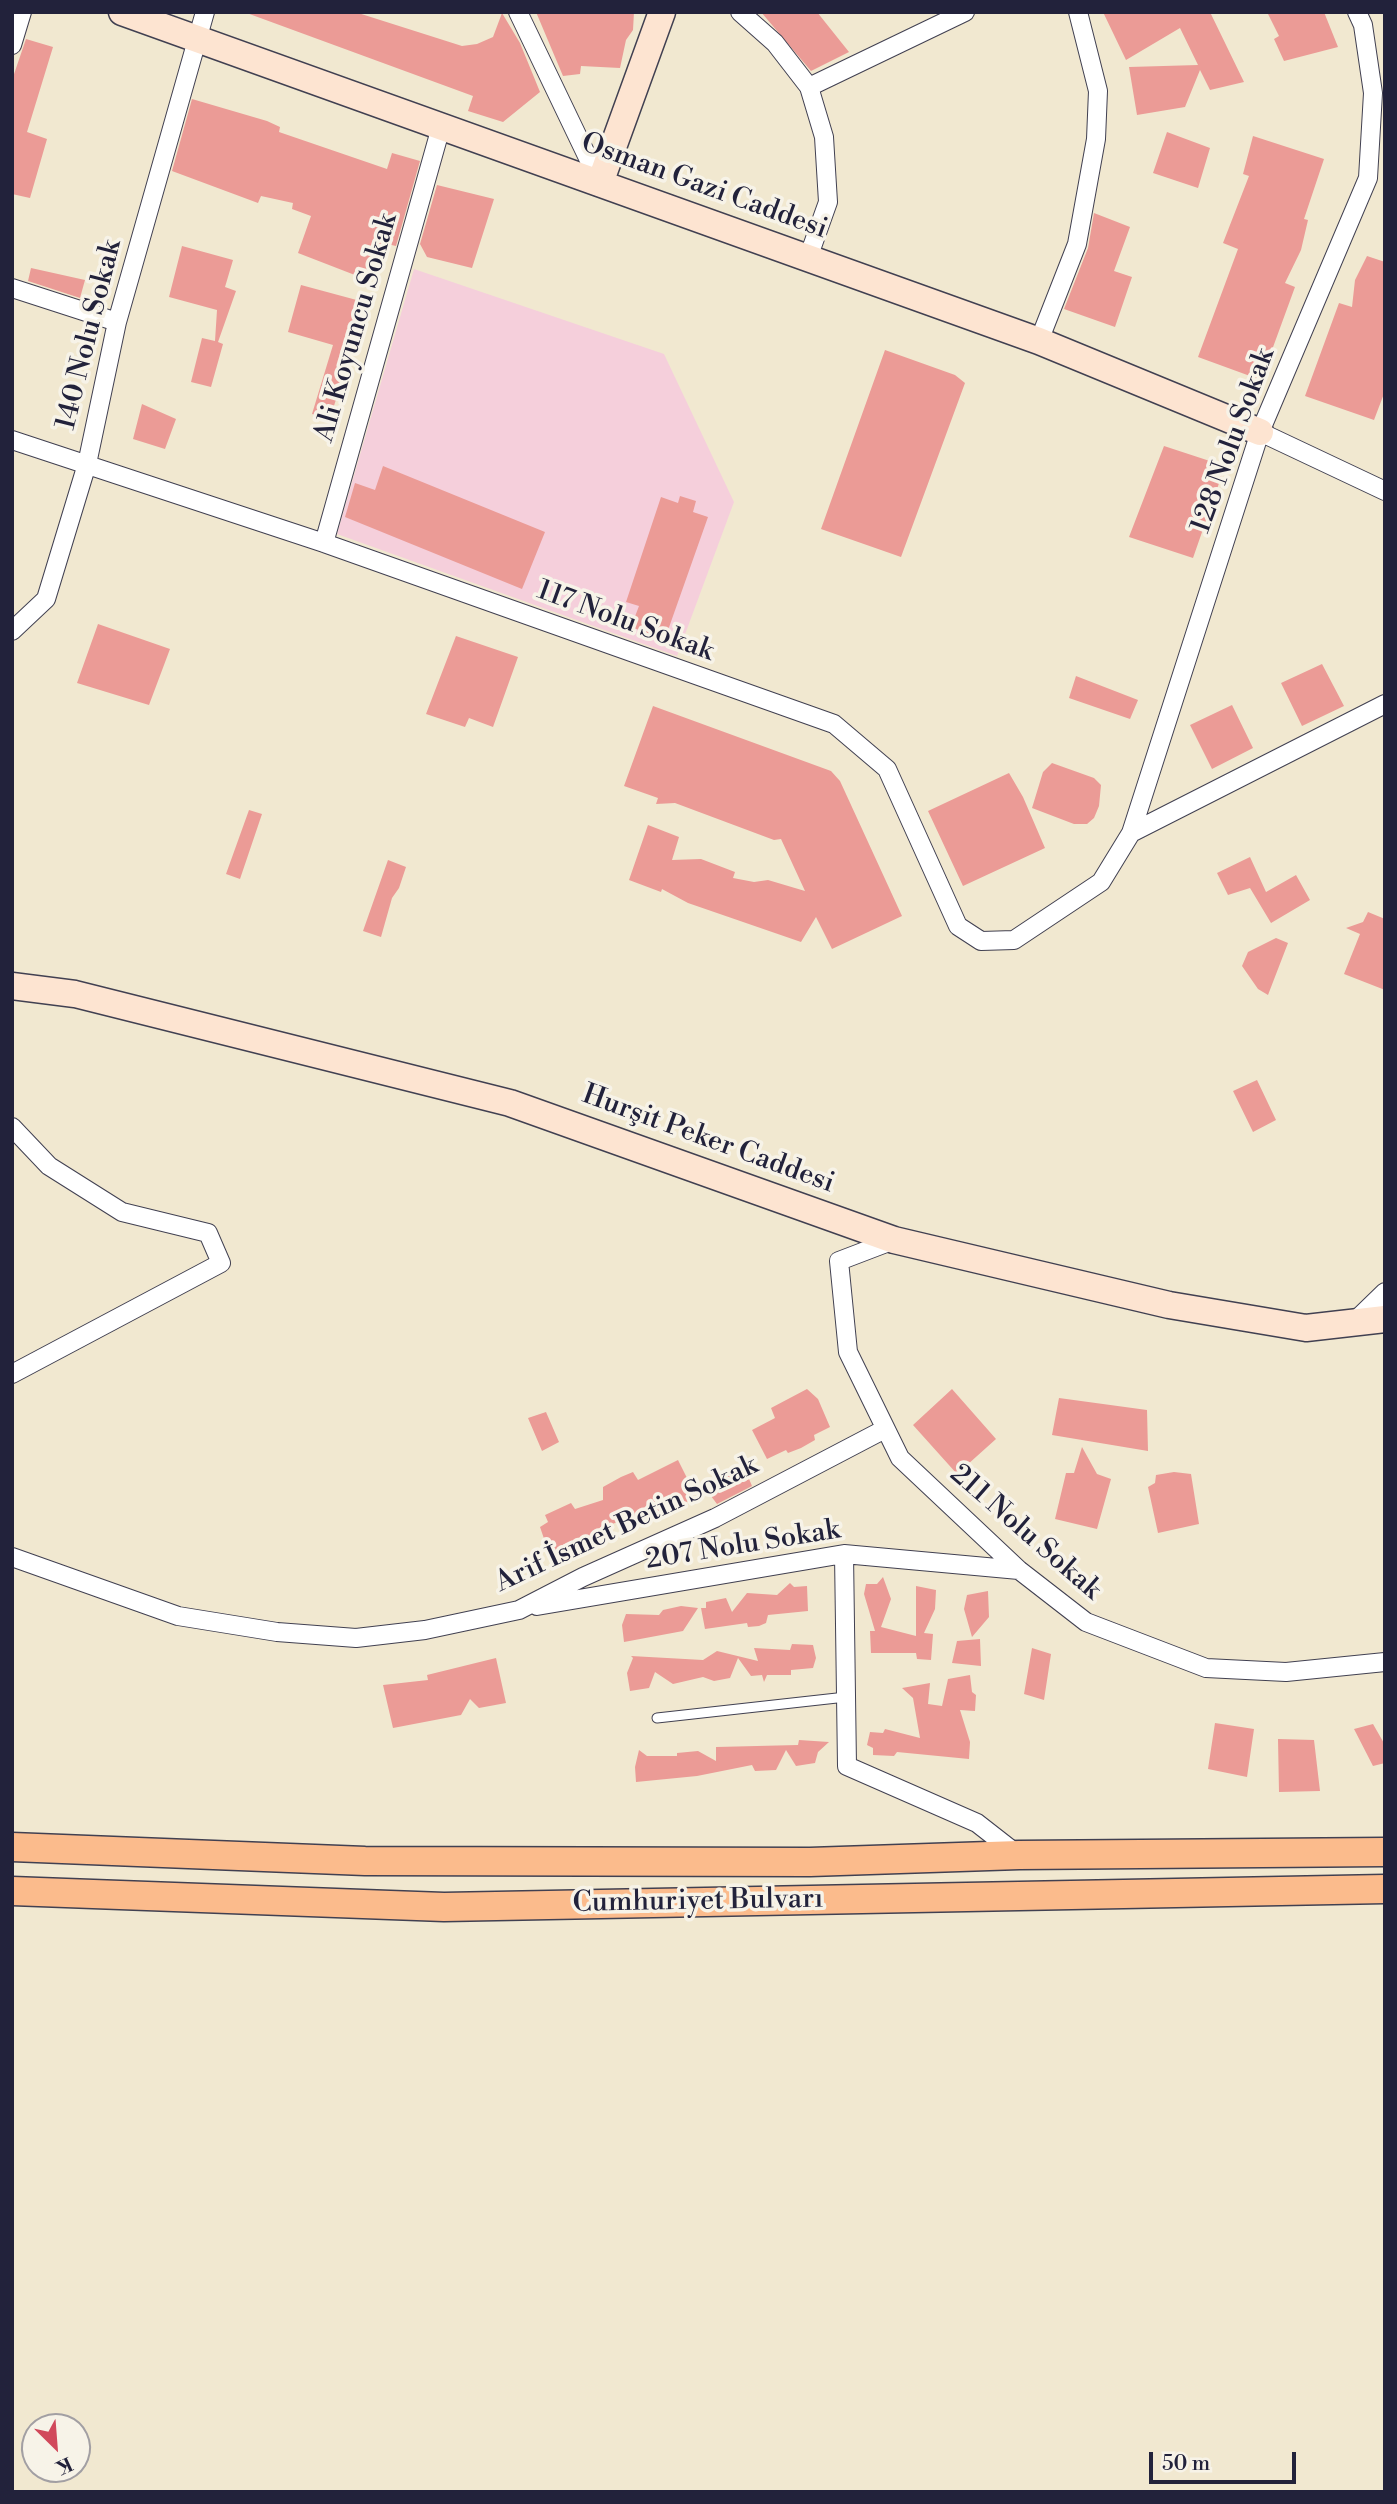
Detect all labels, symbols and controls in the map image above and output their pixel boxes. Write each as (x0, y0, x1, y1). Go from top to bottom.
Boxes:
street label: Osman Gazi Caddesi (576, 127, 832, 247)
street label: Ali Koyuncu Sokak (308, 210, 406, 446)
street label: 140 Nolu Sokak (50, 237, 130, 433)
street label: 128 Nolu Sokak (1185, 344, 1283, 538)
street label: 117 Nolu Sokak (532, 574, 718, 670)
street label: Hurşit Peker Caddesi (577, 1079, 839, 1201)
street label: Arif İsmet Betin Sokak (490, 1449, 764, 1601)
street label: 211 Nolu Sokak (942, 1458, 1108, 1608)
street label: 207 Nolu Sokak (643, 1514, 843, 1578)
street label: Cumhuriyet Bulvarı (572, 1883, 824, 1921)
north arrow (21, 2413, 91, 2483)
scale bar (1152, 2438, 1299, 2482)
text: K (52, 2451, 76, 2479)
text: 50 m (1162, 2451, 1210, 2477)

